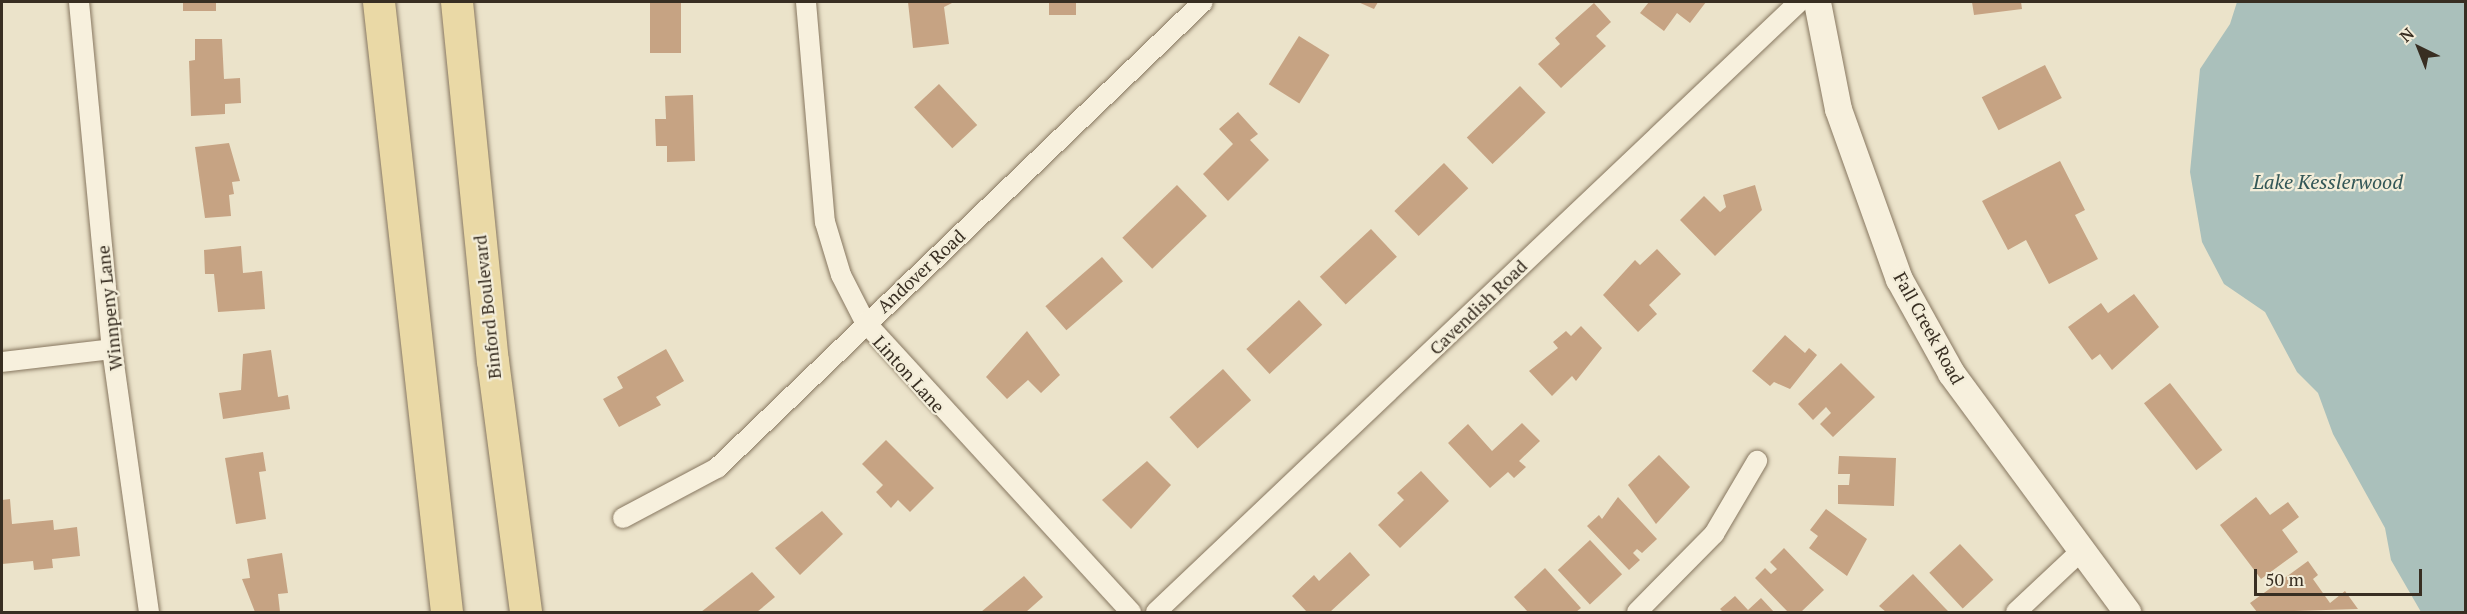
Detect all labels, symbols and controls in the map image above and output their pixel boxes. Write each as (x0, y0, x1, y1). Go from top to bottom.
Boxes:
north arrow (2389, 18, 2449, 78)
text: N (2395, 23, 2419, 47)
water label: Lake Kesslerwood (2253, 169, 2403, 193)
street label: Andover Road (873, 225, 969, 317)
street label: Binford Boulevard (469, 234, 505, 380)
street label: Winnpeny Lane (92, 244, 126, 372)
street label: Cavendish Road (1425, 255, 1531, 359)
street label: Fall Creek Road (1889, 268, 1969, 388)
street label: Linton Lane (869, 331, 949, 417)
scale bar (2257, 557, 2425, 595)
text: 50 m (2265, 567, 2304, 591)

